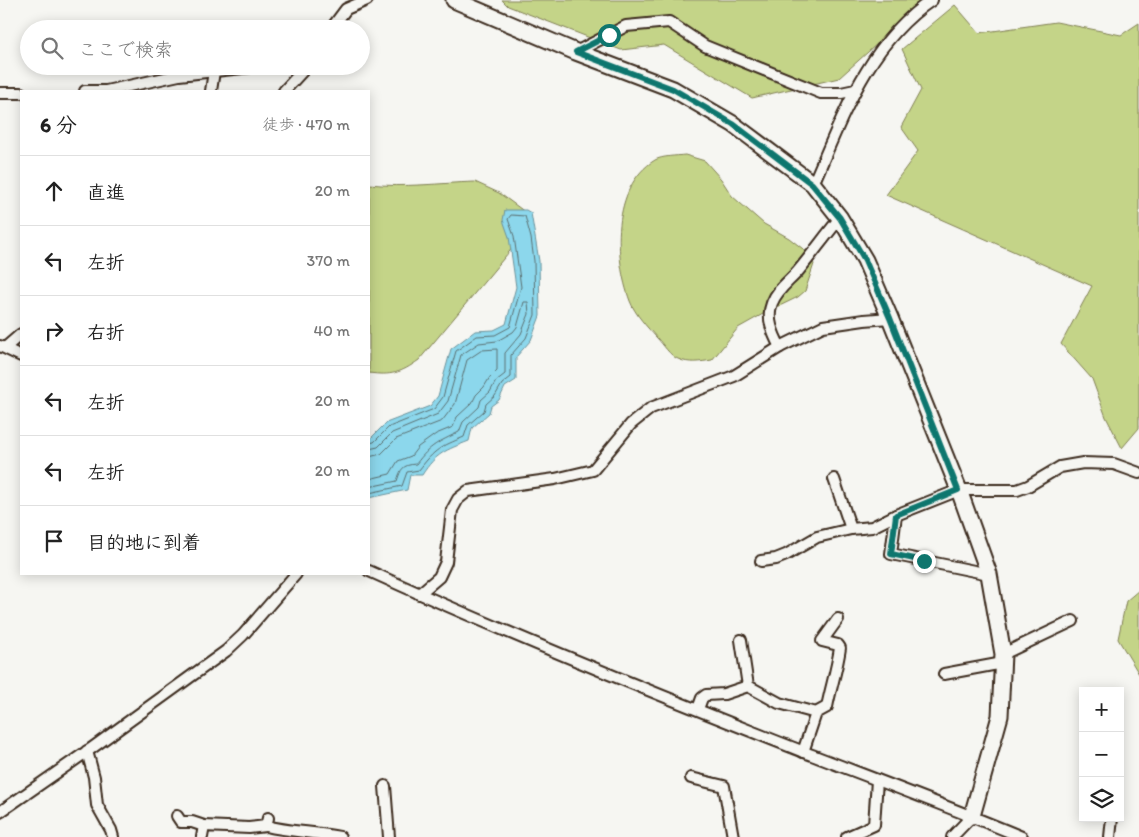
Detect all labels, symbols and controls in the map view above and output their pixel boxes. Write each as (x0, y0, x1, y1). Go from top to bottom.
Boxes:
search box (20, 20, 370, 75)
route start (598, 24, 621, 47)
icon: search (38, 34, 66, 62)
text: ここで検索 (78, 38, 173, 61)
text: 6 分 (40, 112, 77, 137)
text: 徒歩 · 470 m (262, 115, 350, 134)
icon: ahead (40, 177, 68, 205)
text: 直進 (87, 181, 125, 204)
text: 20 m (315, 181, 350, 200)
icon: left (40, 247, 68, 275)
text: 左折 (87, 251, 125, 274)
text: 370 m (306, 251, 350, 270)
icon: right (40, 317, 68, 345)
text: 右折 (87, 321, 125, 344)
text: 40 m (313, 321, 350, 340)
icon: left (40, 387, 68, 415)
text: 左折 (87, 391, 125, 414)
text: 20 m (315, 391, 350, 410)
icon: left (40, 457, 68, 485)
text: 左折 (87, 461, 125, 484)
text: 20 m (315, 461, 350, 480)
icon: arrive (40, 527, 68, 555)
text: 目的地に到着 (87, 531, 201, 554)
route end (913, 550, 936, 573)
map controls (1079, 687, 1124, 822)
button: + (1079, 687, 1124, 732)
button: − (1079, 732, 1124, 777)
button: layers (1079, 777, 1124, 822)

